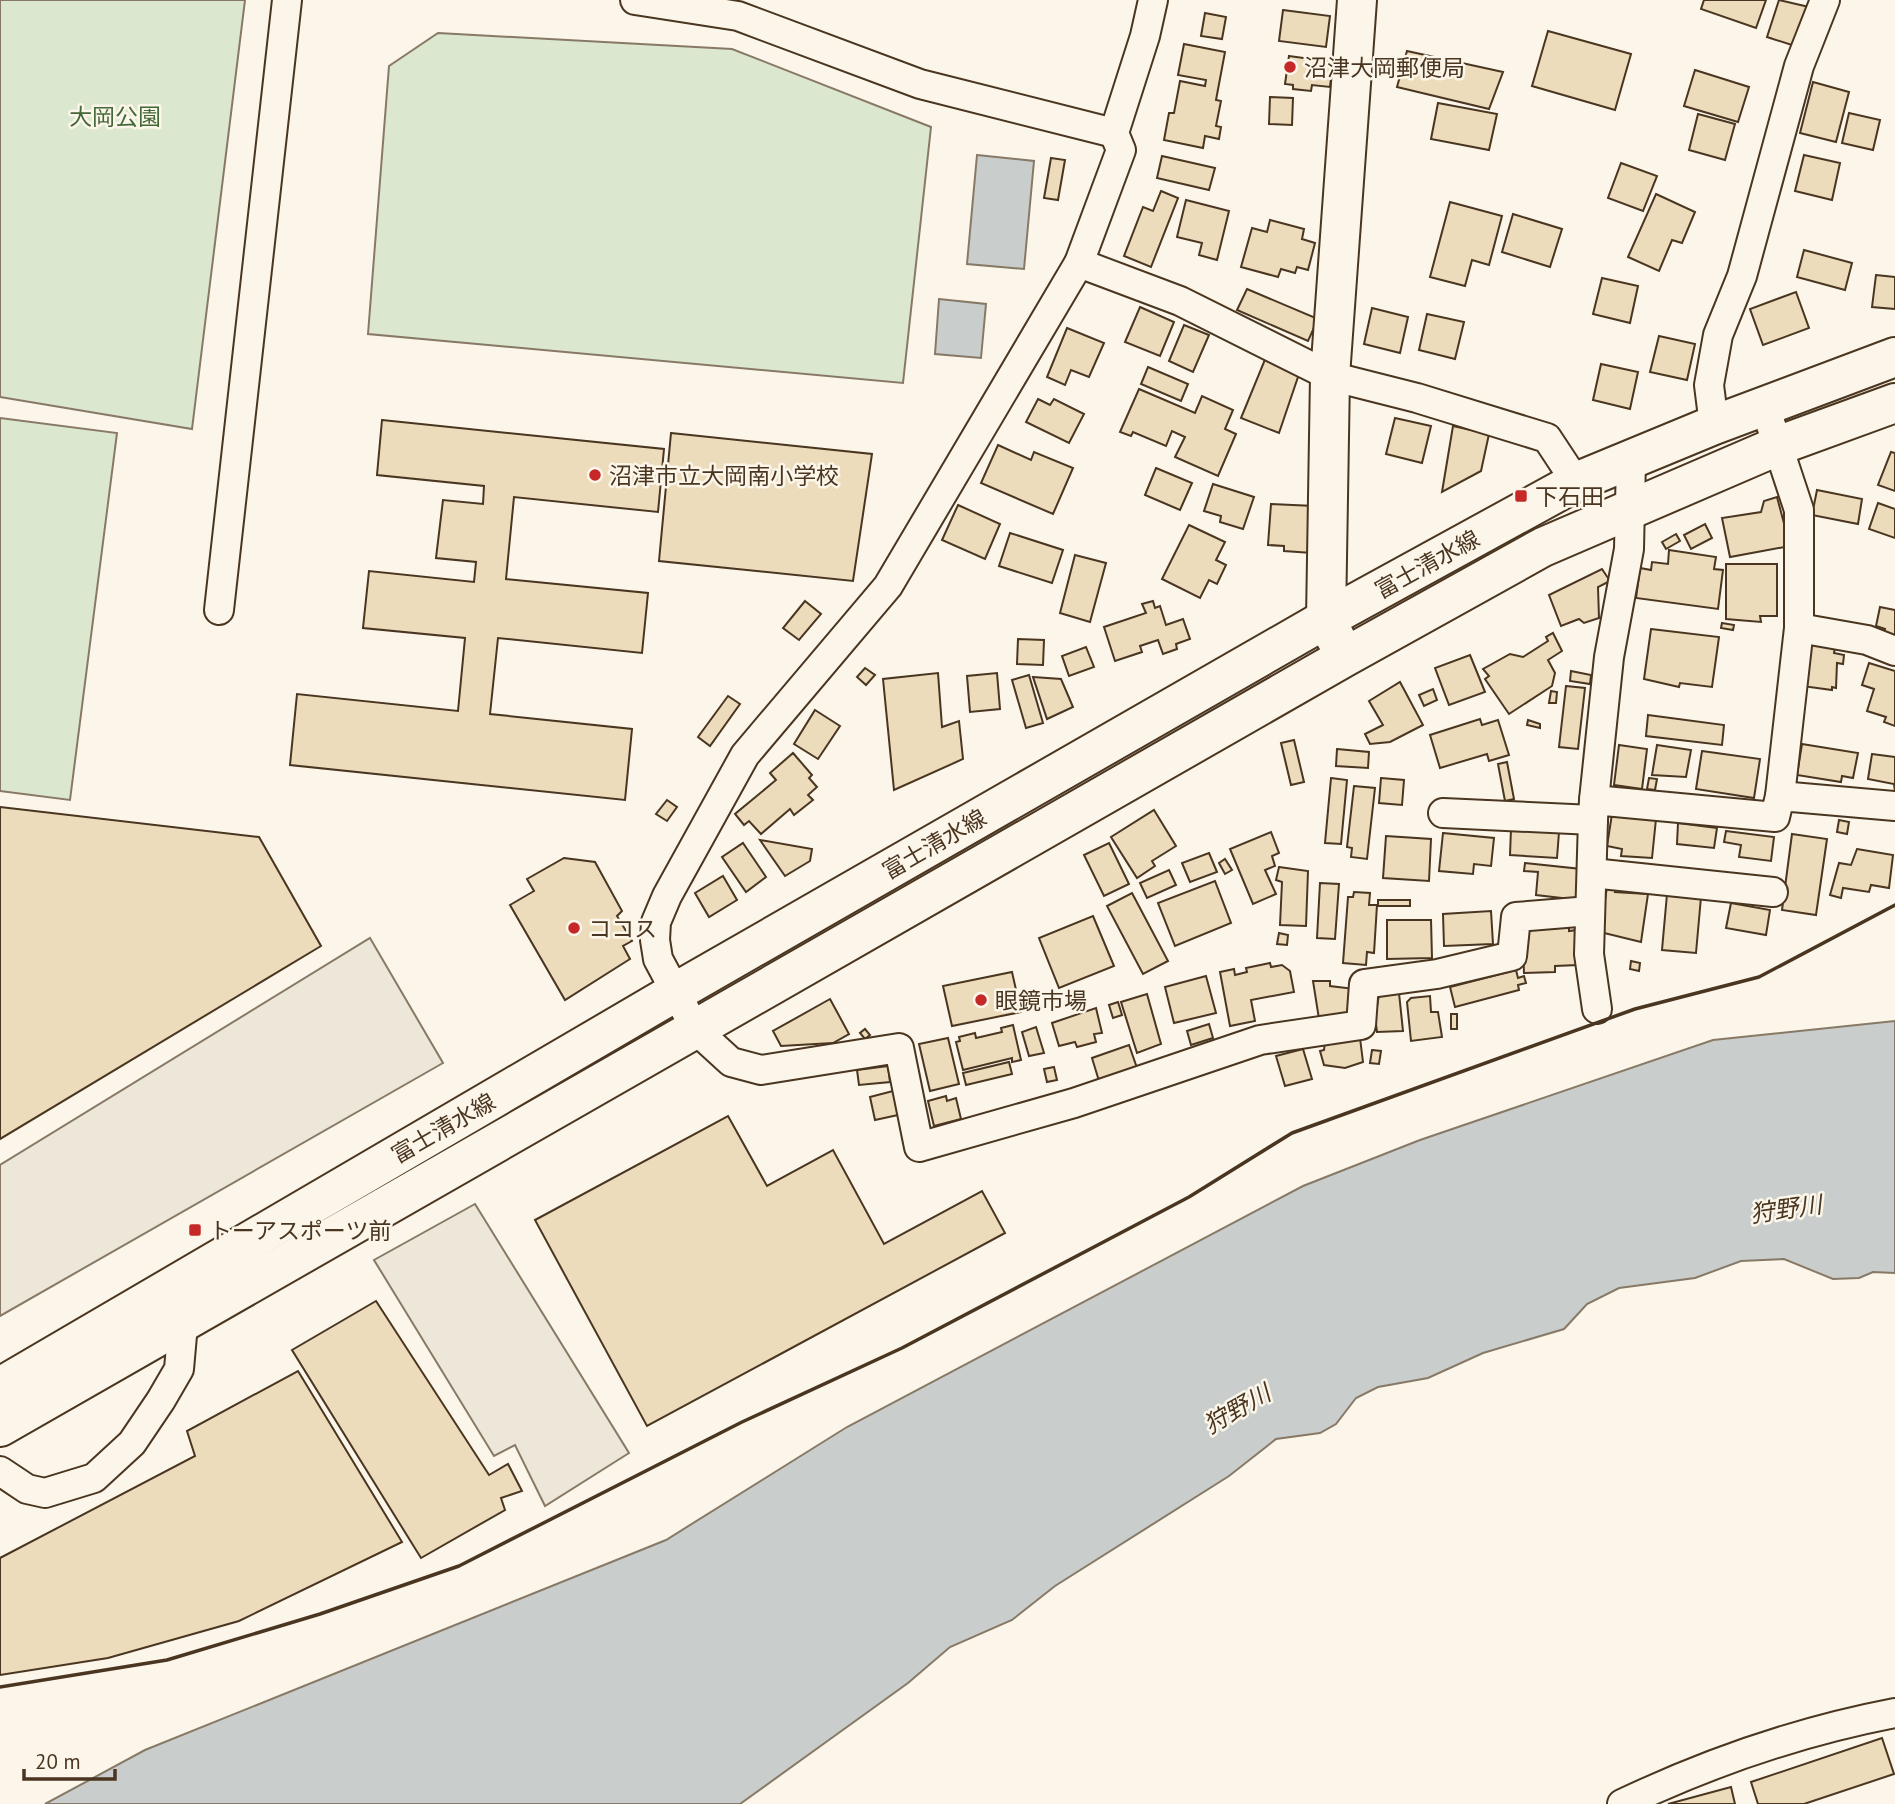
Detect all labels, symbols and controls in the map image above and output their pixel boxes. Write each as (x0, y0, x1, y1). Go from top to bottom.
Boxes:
place label: 沼津大岡郵便局 (1304, 53, 1465, 82)
marker: 沼津大岡郵便局 (1282, 59, 1298, 75)
park label: 大岡公園 (69, 102, 161, 131)
place label: 沼津市立大岡南小学校 (609, 461, 839, 490)
marker: 沼津市立大岡南小学校 (587, 467, 603, 483)
place label: 下石田 (1535, 482, 1604, 511)
marker: 下石田 (1513, 488, 1529, 504)
street label: 富士清水線 (1370, 523, 1484, 605)
street label: 富士清水線 (877, 803, 991, 885)
place label: ココス (588, 914, 657, 943)
marker: ココス (566, 920, 582, 936)
place label: 眼鏡市場 (995, 986, 1087, 1015)
marker: 眼鏡市場 (973, 992, 989, 1008)
street label: 富士清水線 (386, 1087, 500, 1169)
water label: 狩野川 (1748, 1188, 1827, 1229)
place label: トーアスポーツ前 (209, 1216, 392, 1245)
marker: トーアスポーツ前 (187, 1222, 203, 1238)
water label: 狩野川 (1198, 1376, 1279, 1440)
scale bar (24, 1738, 116, 1782)
text: 20 m (35, 1748, 81, 1775)

